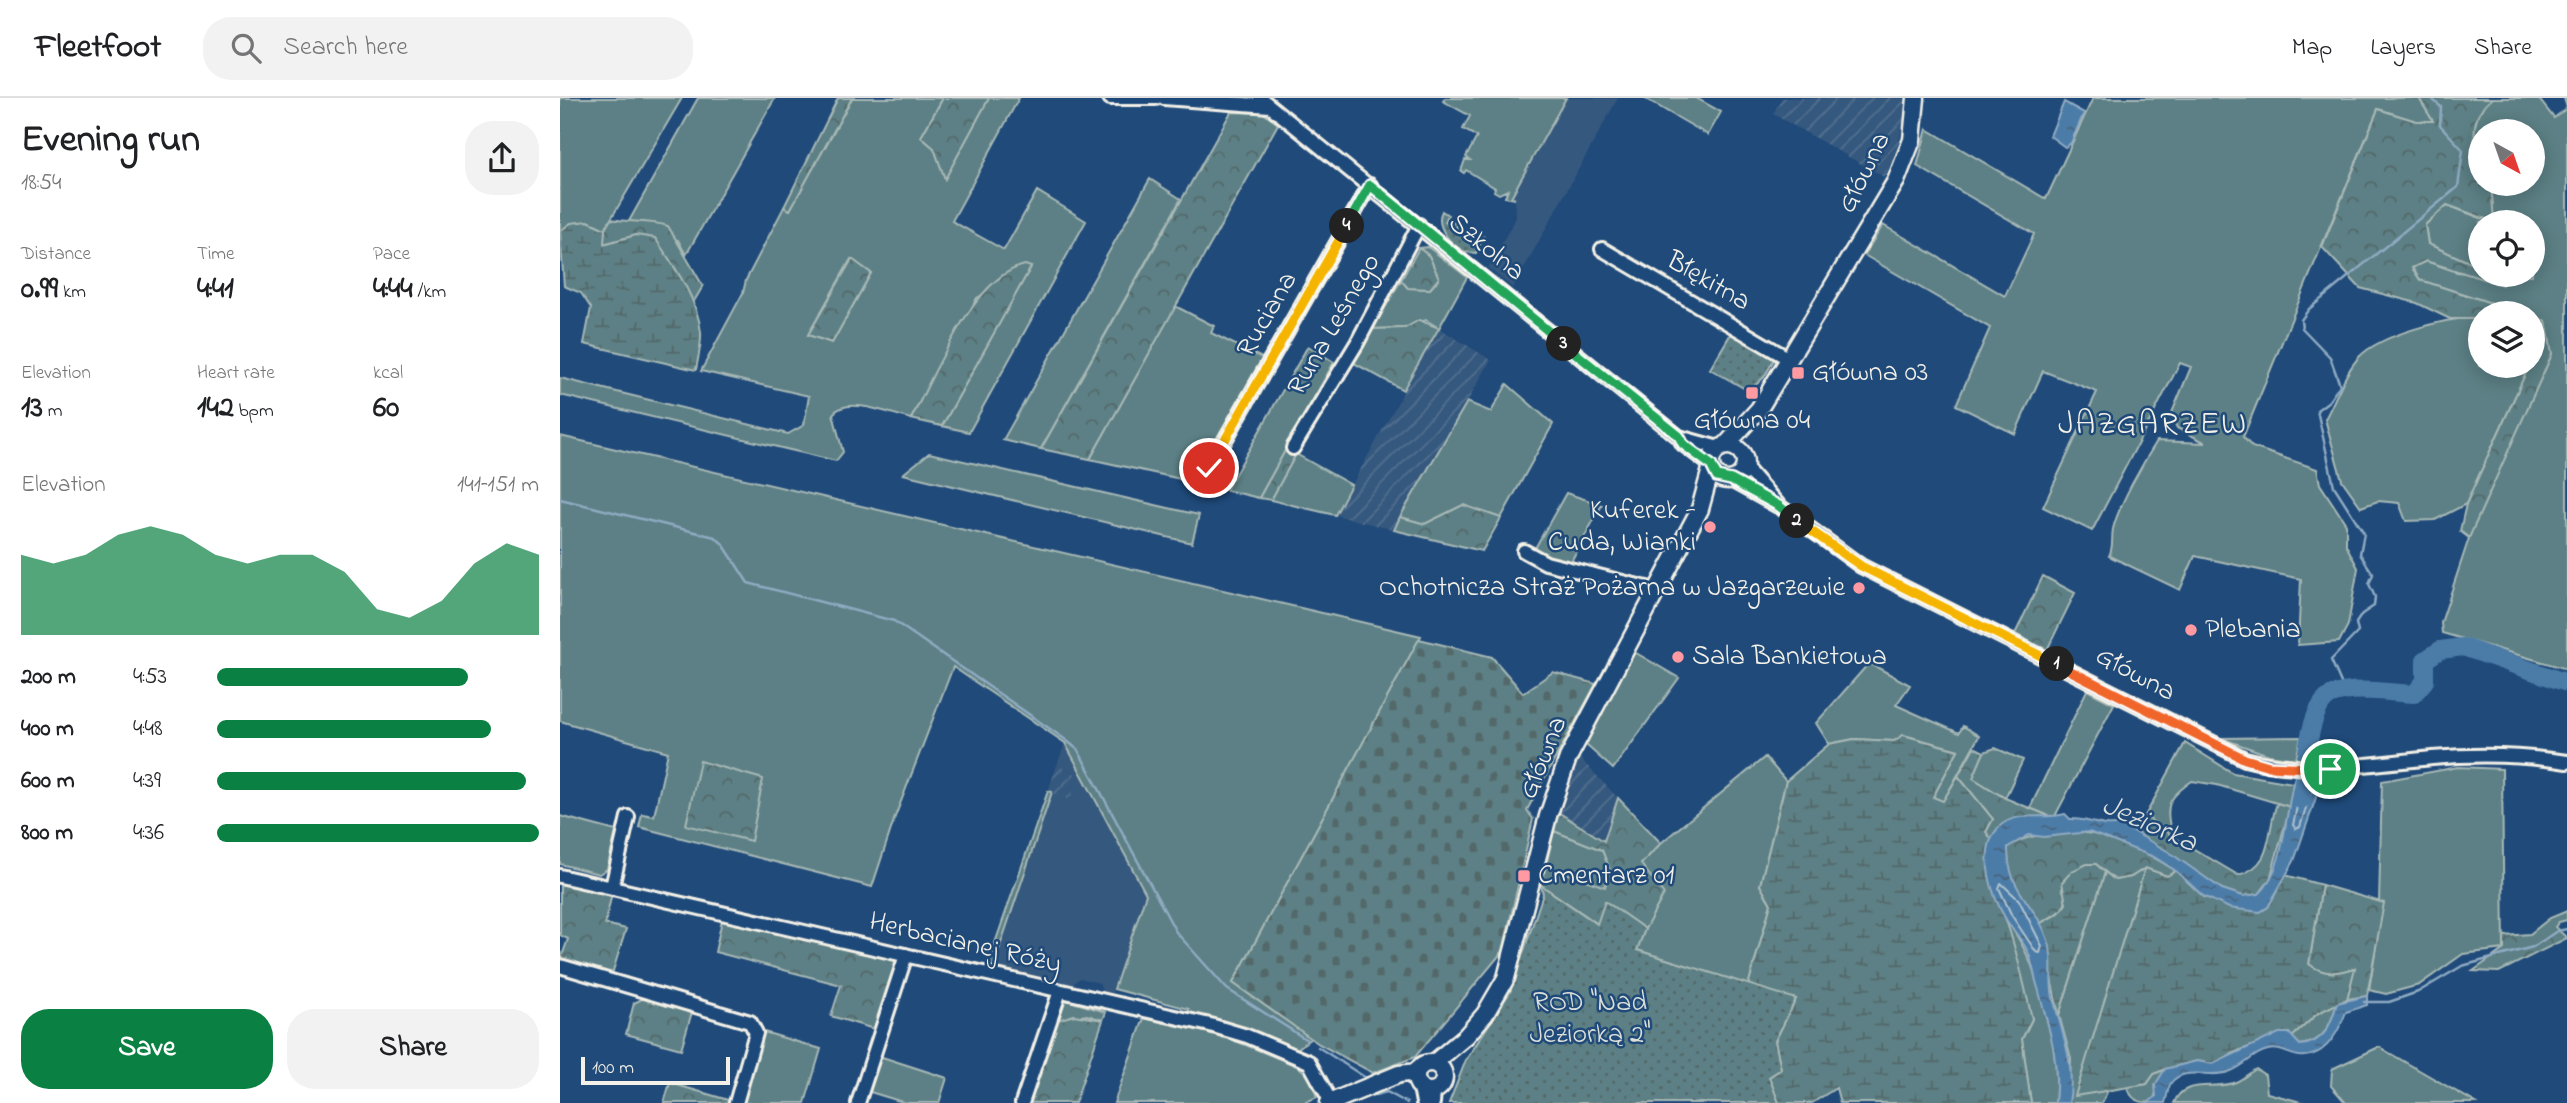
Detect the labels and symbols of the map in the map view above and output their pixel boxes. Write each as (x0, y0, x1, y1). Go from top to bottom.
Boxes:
north arrow (2468, 119, 2544, 196)
street label: Główna (1828, 125, 1902, 221)
street label: Szkolna (1438, 204, 1534, 292)
pin: 4 (1330, 208, 1364, 244)
street label: Błękitna (1657, 241, 1758, 323)
street label: Runa Leśnego (1278, 246, 1392, 404)
street label: Ruciana (1227, 265, 1309, 365)
pin: 3 (1546, 327, 1581, 362)
place label: Główna 03 (1812, 353, 1928, 394)
marker: Główna 03 (1790, 365, 1806, 381)
marker: Główna 04 (1744, 385, 1760, 401)
place label: Główna 04 (1694, 401, 1811, 442)
district label: JAZGARZEW (2058, 402, 2248, 449)
pin (1179, 438, 1239, 498)
place label: Kuferek - Cuda, Wianki (1548, 491, 1696, 564)
pin: 2 (1780, 504, 1814, 538)
marker: Kuferek - Cuda, Wianki (1702, 519, 1718, 535)
place label: Ochotnicza Straż Pożarna w Jazgarzewie (1379, 568, 1845, 609)
marker: Ochotnicza Straż Pożarna w Jazgarzewie (1851, 580, 1867, 596)
place label: Plebania (2205, 610, 2301, 651)
marker: Plebania (2183, 622, 2199, 638)
place label: Sala Bankietowa (1692, 637, 1887, 678)
street label: Główna (2088, 637, 2182, 713)
pin: 1 (2040, 646, 2074, 682)
marker: Sala Bankietowa (1670, 649, 1686, 665)
street label: Główna (1509, 711, 1579, 805)
pin (2300, 739, 2360, 799)
water label: Jeziorka (2094, 785, 2204, 866)
place label: Cmentarz 01 (1538, 856, 1674, 897)
marker: Cmentarz 01 (1516, 868, 1532, 884)
street label: Herbacianej Róży (865, 902, 1065, 986)
park label: ROD "Nad Jeziorką 2" (1529, 983, 1651, 1056)
scale bar (581, 1054, 730, 1086)

